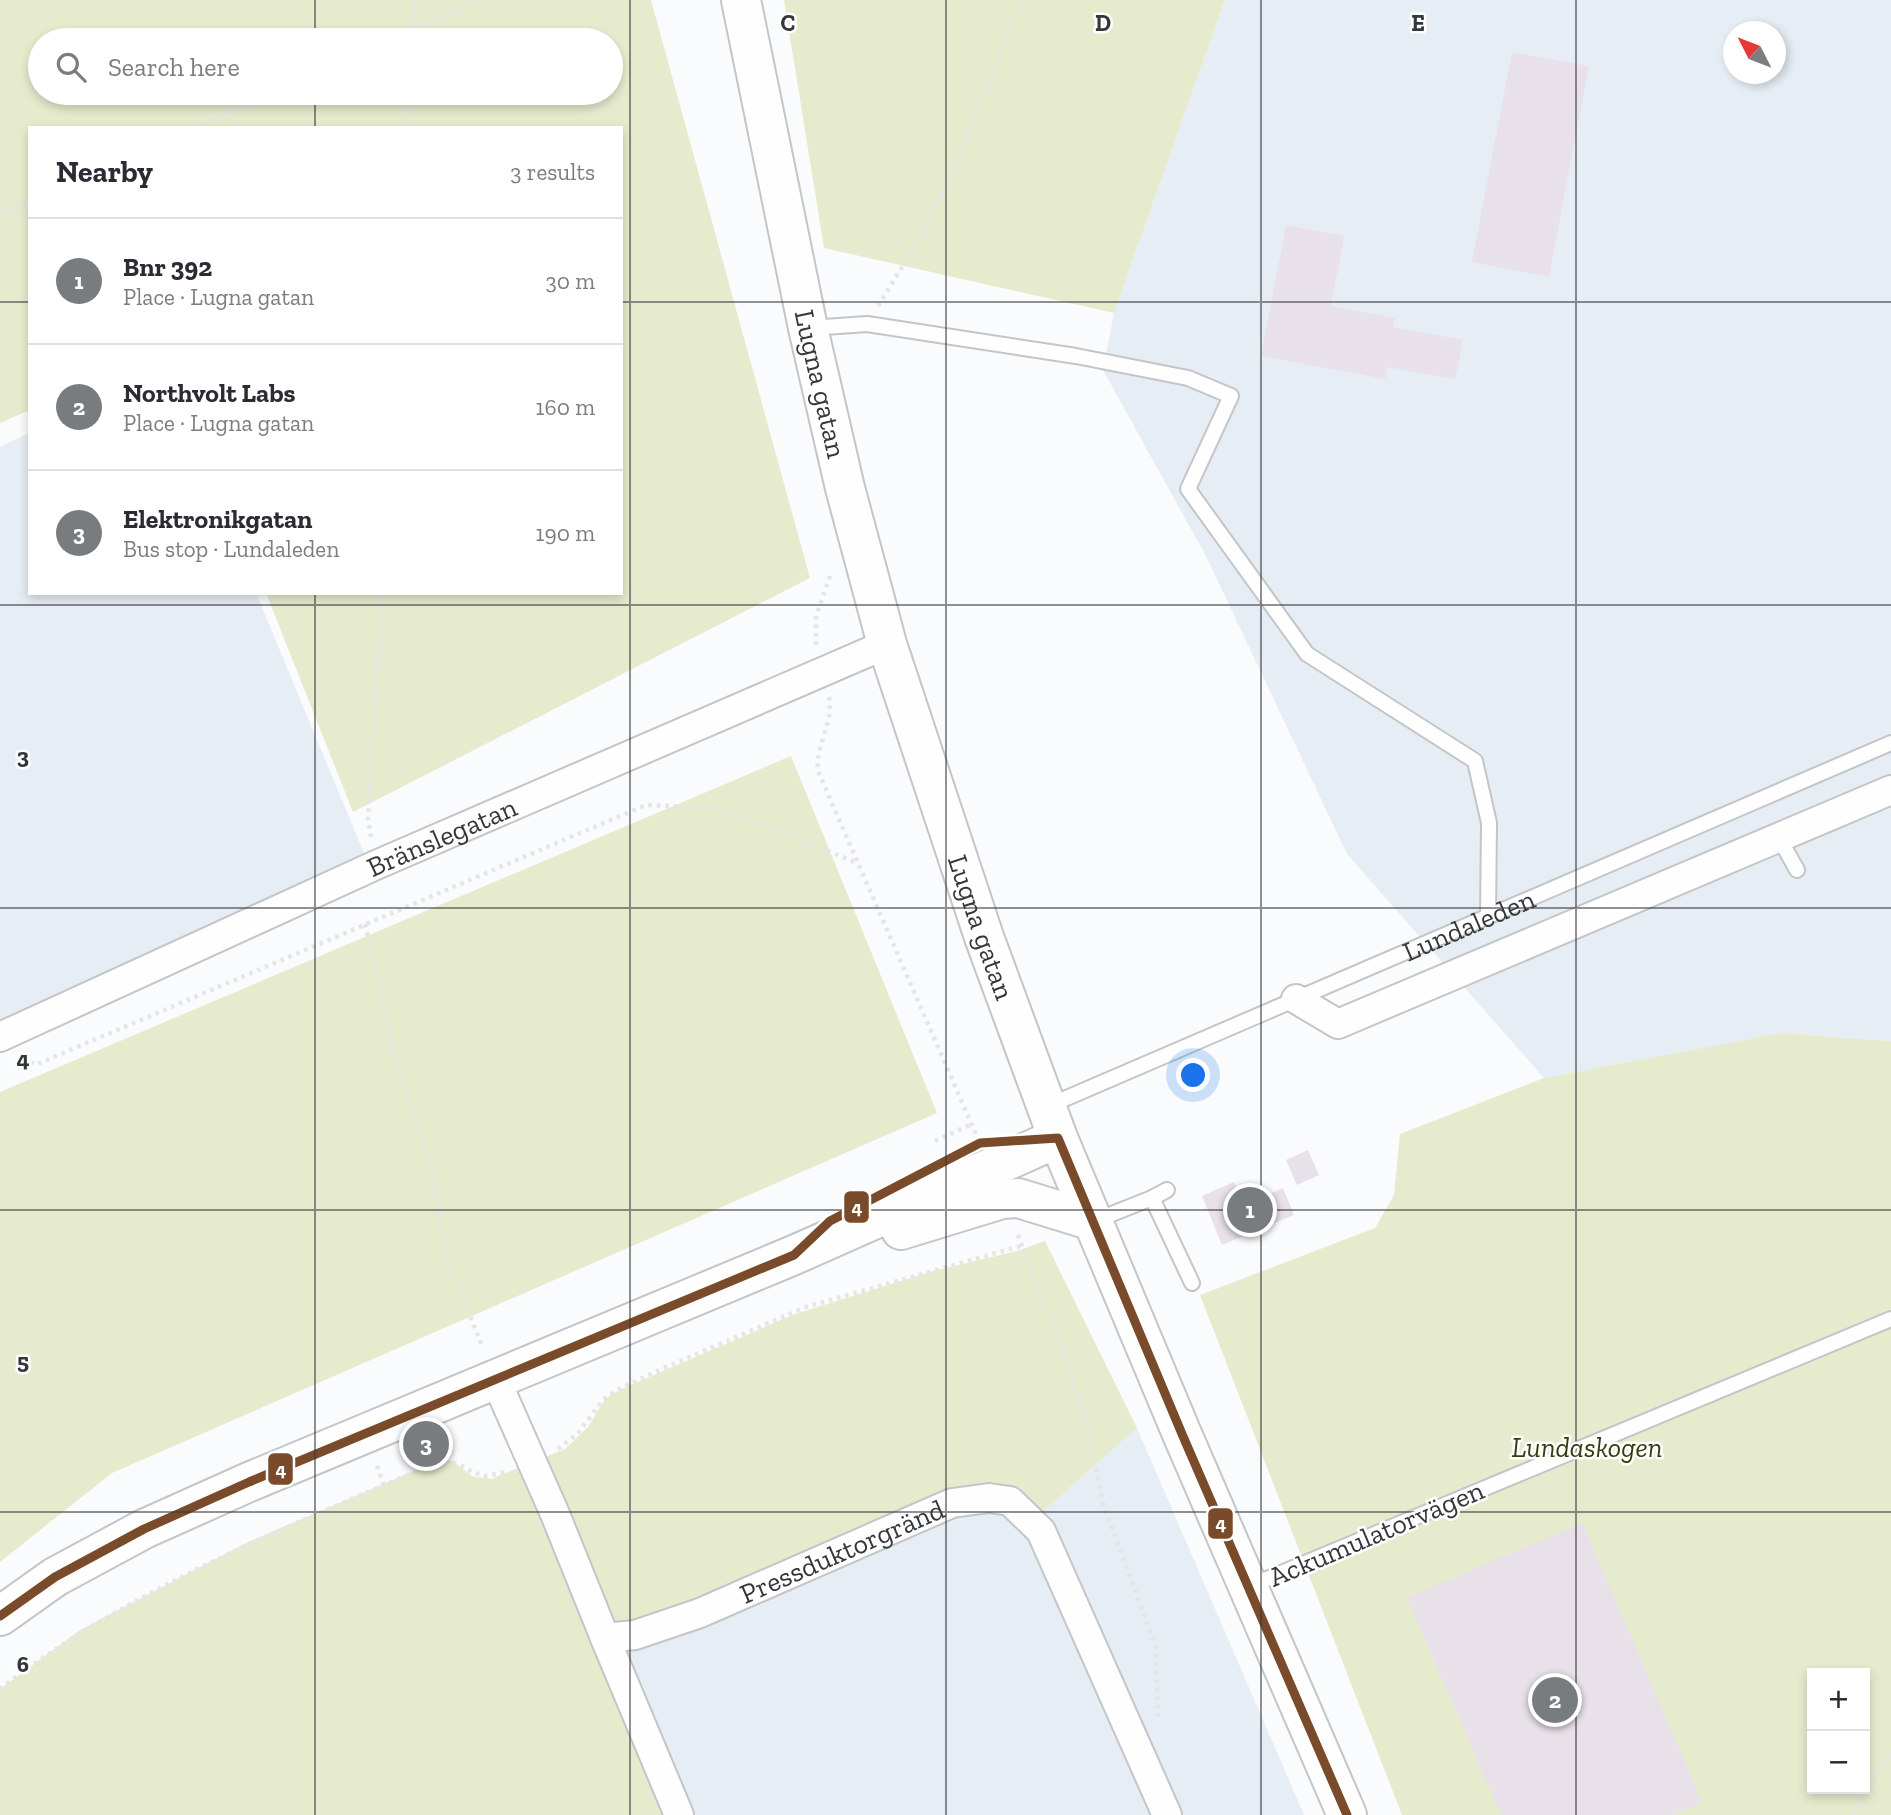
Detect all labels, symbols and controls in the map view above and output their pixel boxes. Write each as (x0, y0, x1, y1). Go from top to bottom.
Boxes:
text: C (781, 9, 795, 37)
text: D (1095, 9, 1111, 37)
text: E (1411, 9, 1425, 37)
north arrow (1723, 21, 1786, 84)
search box (28, 28, 623, 105)
icon: search (52, 48, 90, 86)
text: Search here (108, 51, 240, 83)
text: Nearby (56, 154, 153, 190)
text: 3 results (510, 158, 595, 186)
text: Bnr 392 (123, 251, 212, 283)
text: 1 (74, 267, 84, 295)
text: 30 m (545, 267, 595, 295)
text: Place · Lugna gatan (123, 283, 314, 311)
street label: Lugna gatan (788, 307, 853, 461)
text: Northvolt Labs (123, 377, 295, 409)
text: 2 (73, 393, 85, 421)
text: 160 m (536, 393, 595, 421)
text: Place · Lugna gatan (123, 409, 314, 437)
text: Elektronikgatan (123, 503, 312, 535)
text: 3 (73, 519, 85, 547)
text: 190 m (536, 519, 595, 547)
text: Bus stop · Lundaleden (123, 535, 339, 563)
text: 3 (17, 742, 29, 770)
street label: Bränslegatan (362, 790, 522, 884)
street label: Lugna gatan (941, 851, 1022, 1004)
street label: Lundaleden (1398, 882, 1540, 968)
text: 4 (16, 1045, 30, 1073)
your location (1176, 1058, 1210, 1092)
pin: 1 (1227, 1184, 1273, 1236)
line badge: 4 (843, 1190, 870, 1224)
text: 4 (852, 1196, 863, 1219)
text: 5 (17, 1347, 29, 1375)
pin: 3 (403, 1418, 449, 1470)
park label: Lundaskogen (1512, 1431, 1662, 1464)
line badge: 4 (267, 1452, 294, 1486)
text: 4 (276, 1458, 287, 1481)
street label: Ackumulatorvägen (1264, 1473, 1489, 1594)
street label: Pressduktorgränd (735, 1492, 949, 1611)
line badge: 4 (1207, 1507, 1234, 1540)
text: 4 (1216, 1512, 1227, 1535)
text: 6 (17, 1650, 29, 1678)
map controls (1807, 1668, 1870, 1794)
button: + (1807, 1668, 1870, 1731)
pin: 2 (1532, 1674, 1578, 1726)
button: − (1807, 1731, 1870, 1794)

